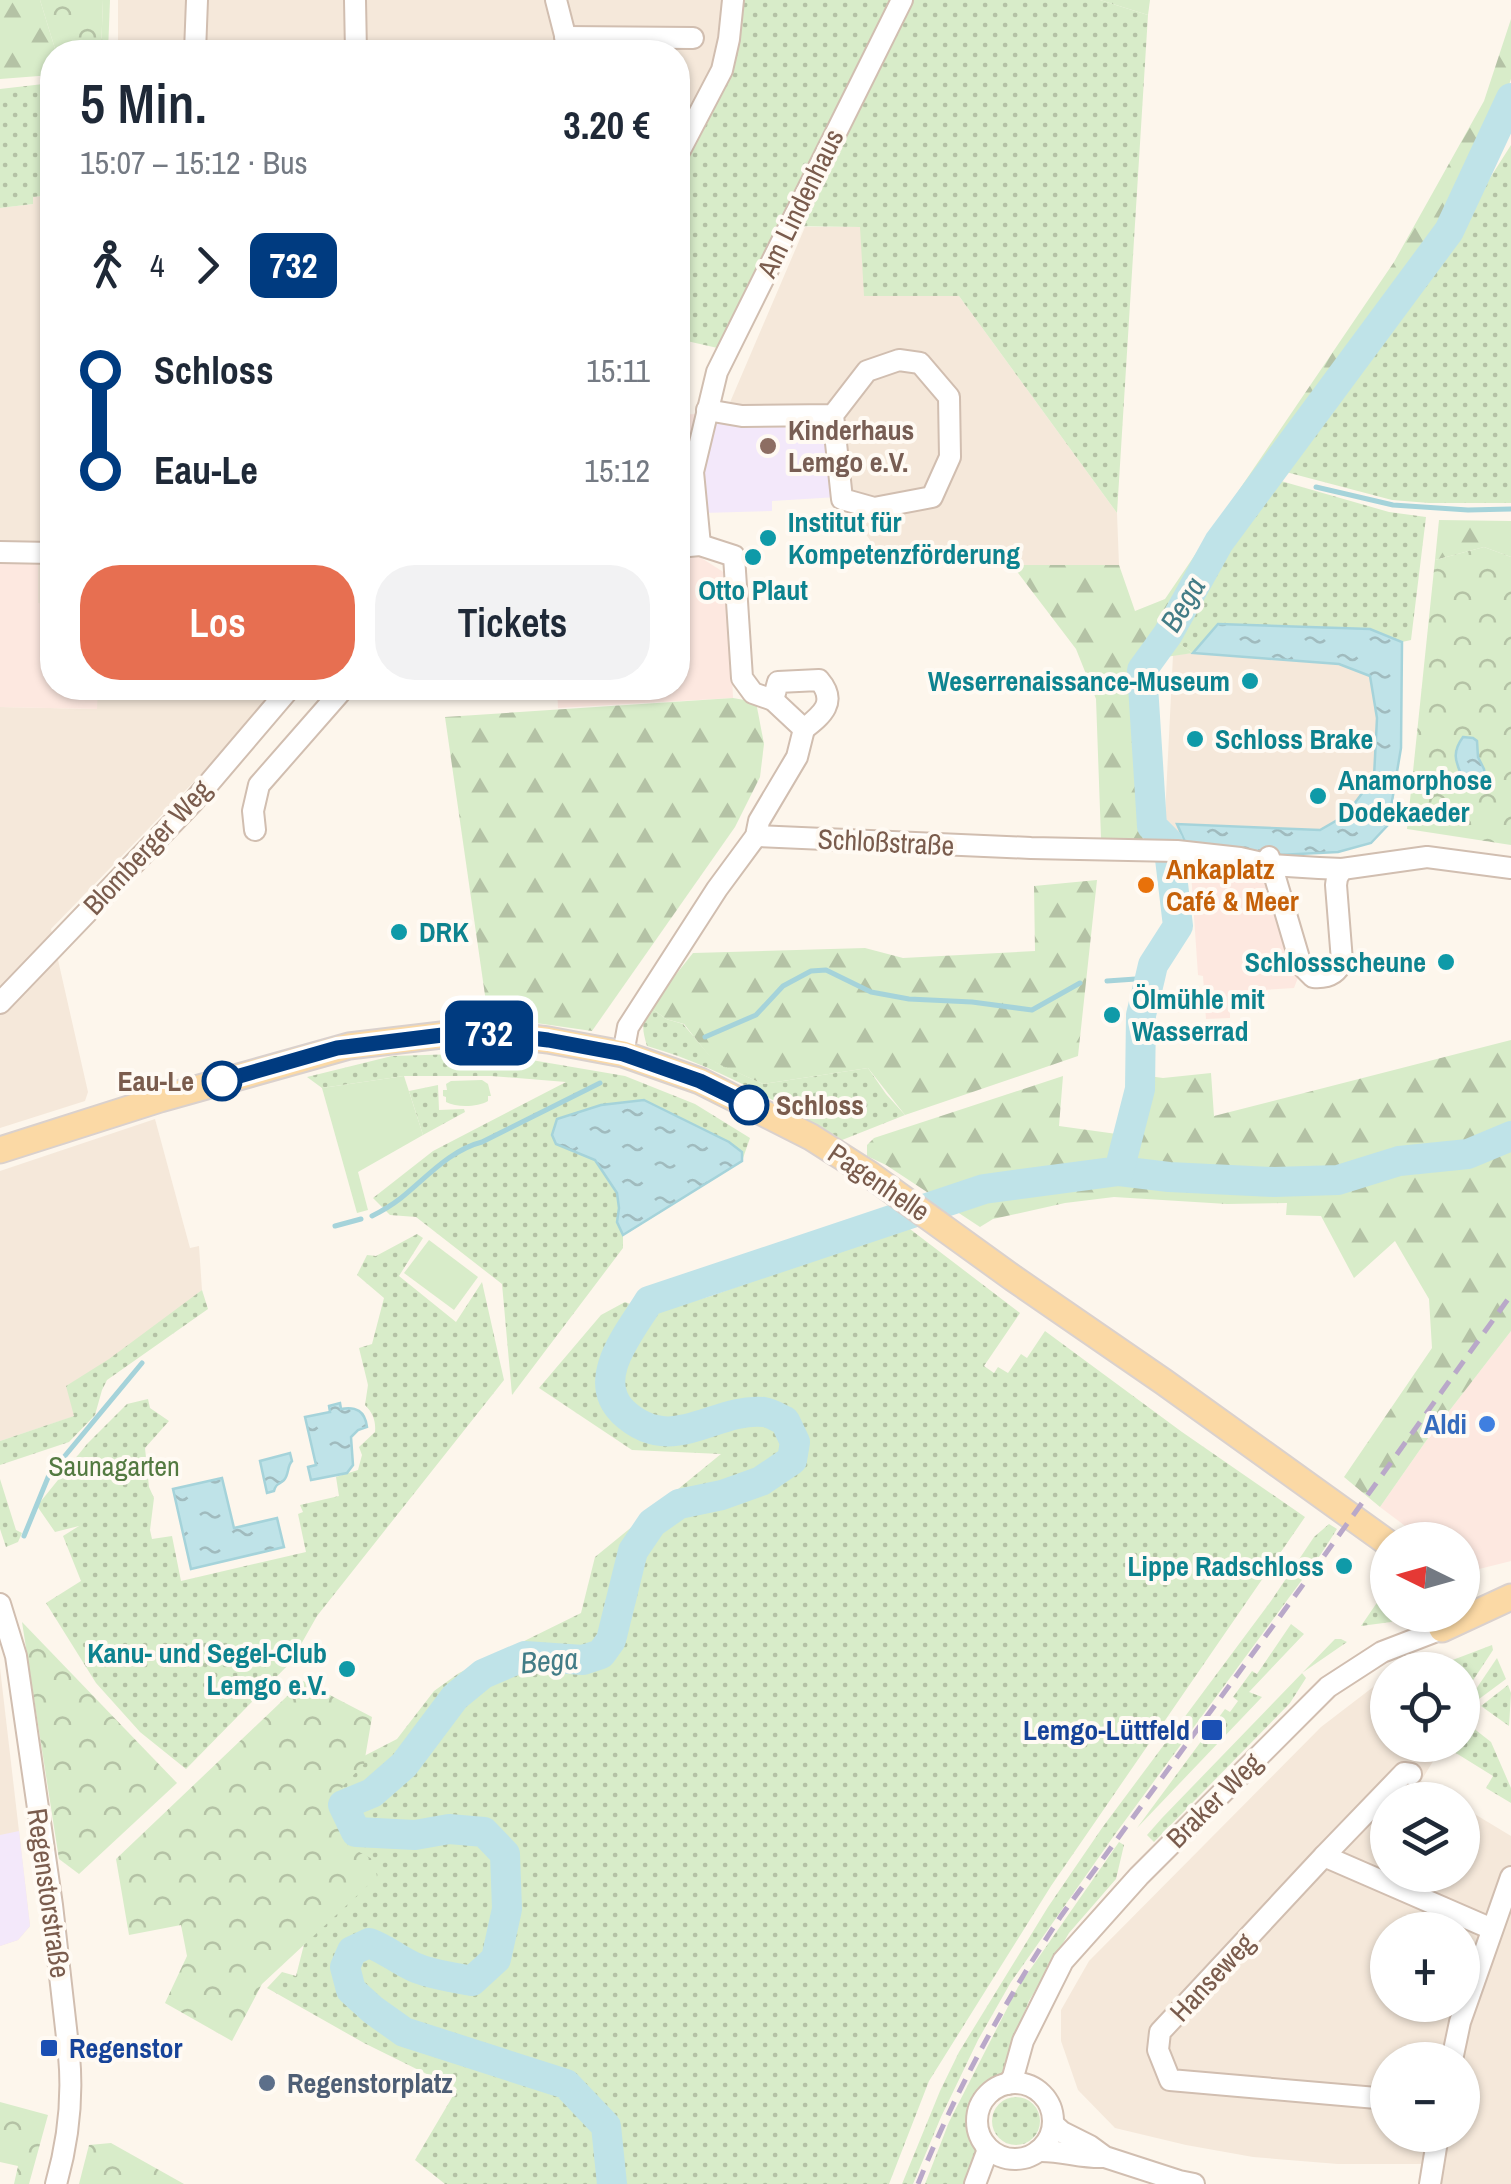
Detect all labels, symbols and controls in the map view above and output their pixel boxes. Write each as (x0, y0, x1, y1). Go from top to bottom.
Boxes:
text: 5 Min. (80, 66, 207, 140)
text: 3.20 € (563, 100, 650, 151)
street label: Am Lindenhaus (747, 122, 852, 285)
text: 15:07 – 15:12 · Bus (80, 141, 308, 184)
icon: walk (80, 238, 135, 293)
icon: forward (180, 238, 235, 293)
text: 732 (270, 242, 317, 289)
text: 4 (150, 244, 165, 287)
text: Schloss (154, 345, 274, 396)
text: 15:11 (586, 349, 650, 392)
place label: Kinderhaus Lemgo e.V. (788, 411, 914, 481)
marker: Kinderhaus Lemgo e.V. (757, 435, 779, 457)
text: Eau-Le (154, 445, 258, 496)
text: 15:12 (584, 449, 650, 492)
place label: Institut für Kompetenzförderung (788, 503, 1020, 573)
marker: Institut für Kompetenzförderung (757, 527, 779, 549)
marker: Otto Plaut (742, 546, 764, 568)
button: Los (80, 565, 355, 680)
button: Tickets (375, 565, 650, 680)
water label: Bega (1150, 569, 1214, 639)
place label: Otto Plaut (698, 571, 808, 609)
place label: Weserrenaissance-Museum (928, 662, 1230, 700)
marker: Weserrenaissance-Museum (1239, 670, 1261, 692)
place label: Schloss Brake (1215, 720, 1373, 758)
marker: Schloss Brake (1184, 728, 1206, 750)
place label: Anamorphose Dodekaeder (1338, 761, 1492, 831)
street label: Blomberger Weg (74, 771, 220, 923)
marker: Anamorphose Dodekaeder (1307, 785, 1329, 807)
street label: Schloßstraße (817, 819, 955, 865)
place label: Ankaplatz Café & Meer (1166, 850, 1299, 920)
marker: Ankaplatz Café & Meer (1135, 874, 1157, 896)
place label: DRK (419, 913, 469, 951)
marker: DRK (388, 921, 410, 943)
place label: Schlossscheune (1245, 943, 1426, 981)
marker: Schlossscheune (1435, 951, 1457, 973)
place label: Ölmühle mit Wasserrad (1132, 980, 1265, 1050)
line badge: 732 (432, 1000, 546, 1066)
marker: Ölmühle mit Wasserrad (1101, 1004, 1123, 1026)
text: 732 (465, 1010, 513, 1057)
place label: Eau-Le (117, 1062, 194, 1100)
marker: Eau-Le (203, 1062, 241, 1100)
marker: Schloss (730, 1086, 768, 1124)
place label: Schloss (776, 1086, 864, 1124)
street label: Pagenhelle (821, 1134, 937, 1230)
place label: Aldi (1424, 1405, 1467, 1443)
marker: Aldi (1476, 1413, 1498, 1435)
park label: Saunagarten (48, 1447, 180, 1485)
north arrow (1370, 1522, 1480, 1632)
map controls (1370, 1522, 1480, 2152)
place label: Lippe Radschloss (1127, 1547, 1324, 1585)
marker: Lippe Radschloss (1333, 1555, 1355, 1577)
place label: Kanu- und Segel-Club Lemgo e.V. (87, 1634, 327, 1704)
water label: Bega (519, 1638, 579, 1682)
button: locate (1370, 1652, 1480, 1762)
marker: Kanu- und Segel-Club Lemgo e.V. (336, 1658, 358, 1680)
place label: Lemgo-Lüttfeld (1023, 1711, 1190, 1749)
marker: Lemgo-Lüttfeld (1199, 1717, 1225, 1743)
street label: Braker Weg (1158, 1744, 1270, 1856)
button: layers (1370, 1782, 1480, 1892)
street label: Regenstorstraße (18, 1806, 80, 1980)
button: + (1370, 1912, 1480, 2022)
street label: Hanseweg (1161, 1924, 1263, 2030)
place label: Regenstor (69, 2029, 183, 2067)
marker: Regenstor (38, 2037, 60, 2059)
button: − (1370, 2042, 1480, 2152)
place label: Regenstorplatz (287, 2064, 453, 2102)
marker: Regenstorplatz (256, 2072, 278, 2094)

